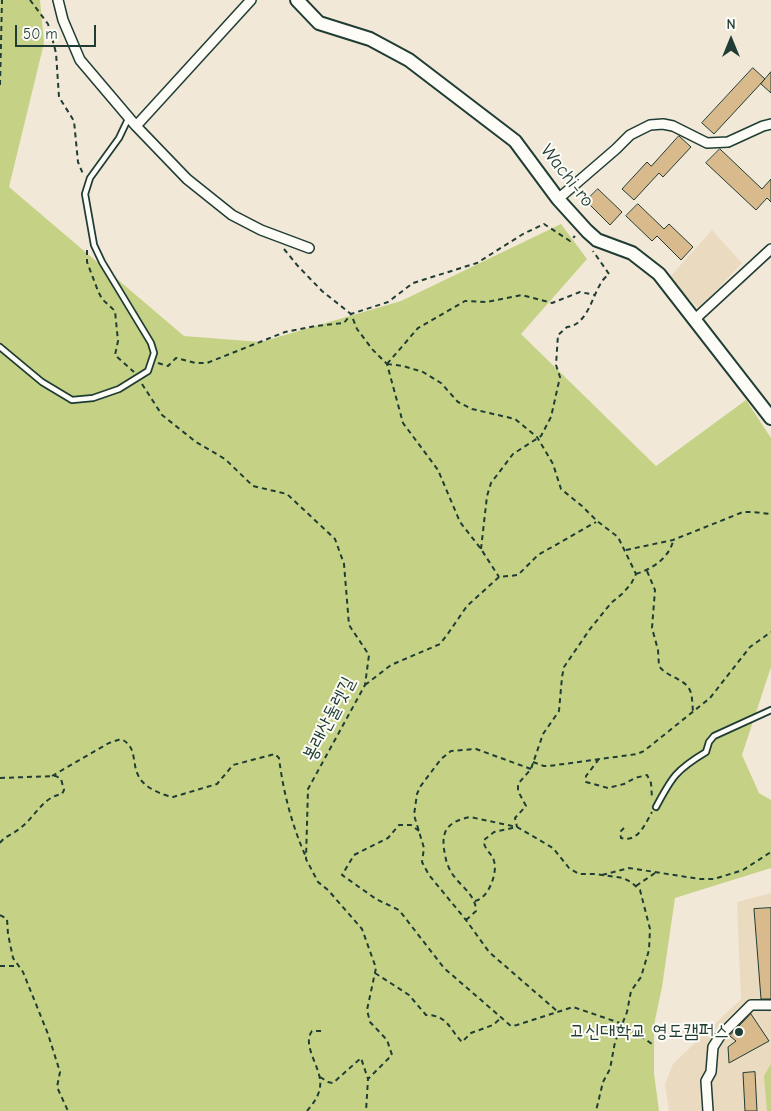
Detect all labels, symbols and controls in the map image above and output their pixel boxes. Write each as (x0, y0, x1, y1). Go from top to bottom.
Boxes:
scale bar (18, 15, 99, 47)
north arrow (706, 15, 756, 65)
text: N (726, 16, 736, 33)
text: 50 m (23, 25, 58, 43)
street label: Wachi-ro (535, 140, 599, 212)
street label: 봉래산둘렛길 (298, 673, 360, 765)
place label: 고신대학교 영도캠퍼스 (570, 1021, 729, 1043)
marker: 고신대학교 영도캠퍼스 (733, 1026, 745, 1038)

